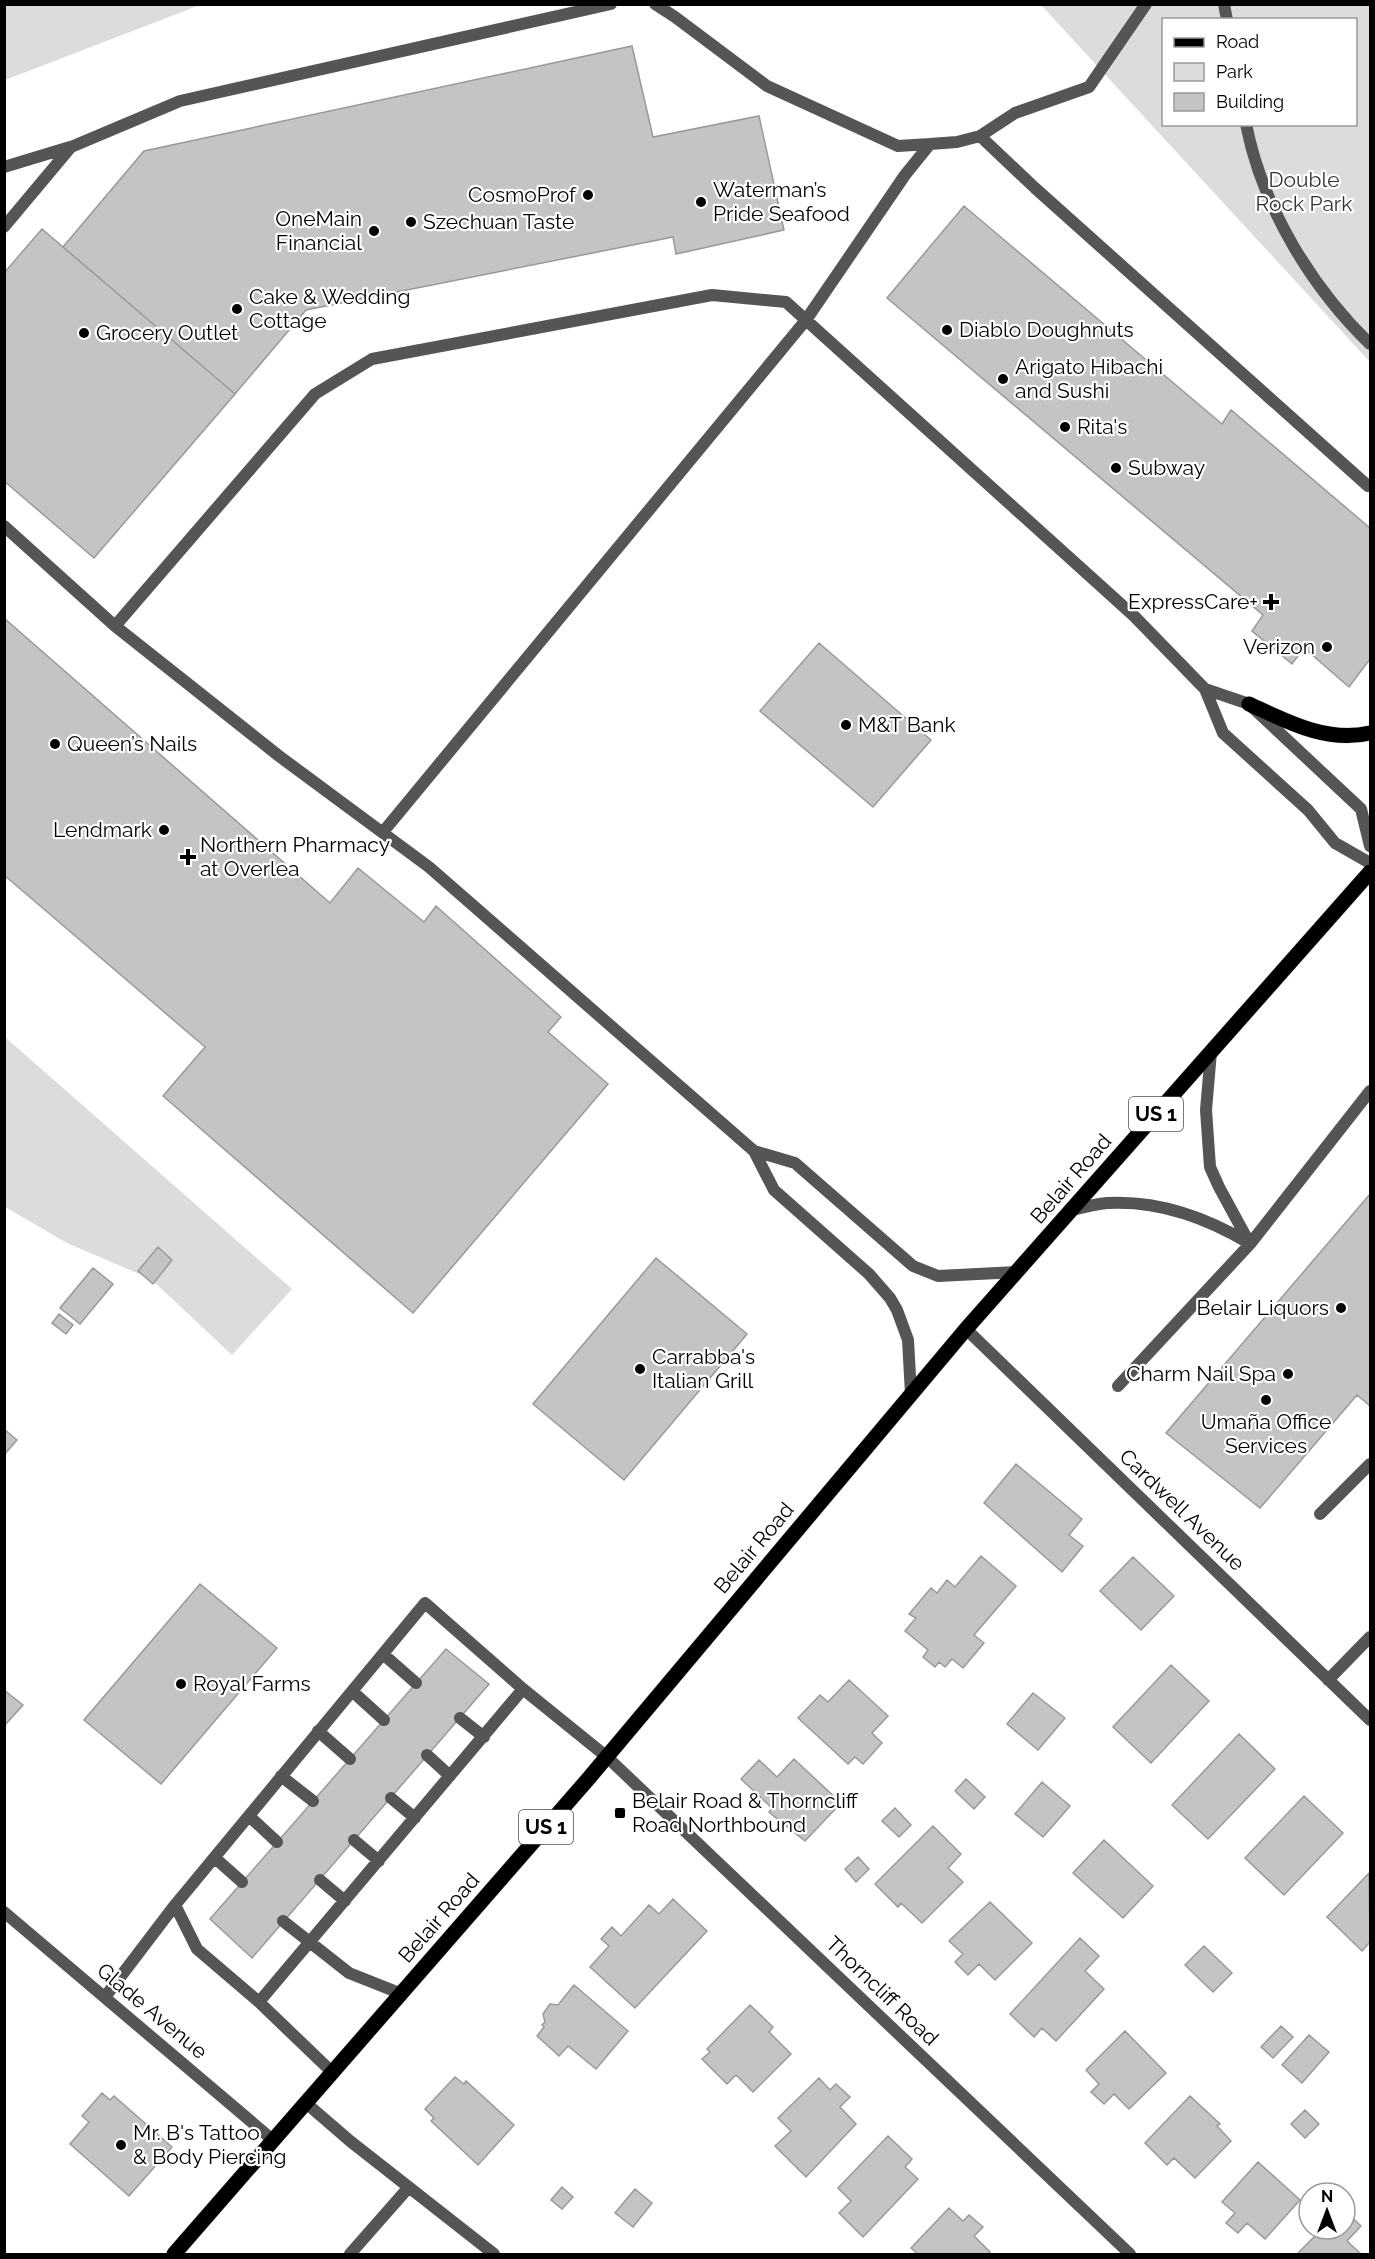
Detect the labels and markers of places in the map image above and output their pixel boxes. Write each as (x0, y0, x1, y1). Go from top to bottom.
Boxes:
place label: Waterman’s Pride Seafood (713, 177, 850, 226)
place label: CosmoProf (468, 182, 577, 207)
marker: CosmoProf (581, 188, 595, 202)
marker: Waterman’s Pride Seafood (694, 195, 708, 209)
place label: OneMain Financial (275, 206, 362, 255)
place label: Szechuan Taste (423, 209, 574, 234)
marker: Szechuan Taste (404, 215, 418, 229)
marker: OneMain Financial (367, 224, 381, 238)
place label: Cake & Wedding Cottage (249, 284, 411, 333)
marker: Cake & Wedding Cottage (230, 302, 244, 316)
place label: Diablo Doughnuts (959, 317, 1134, 342)
place label: Grocery Outlet (96, 320, 238, 345)
marker: Diablo Doughnuts (940, 323, 954, 337)
marker: Grocery Outlet (77, 326, 91, 340)
place label: Arigato Hibachi and Sushi (1015, 354, 1163, 403)
marker: Arigato Hibachi and Sushi (996, 372, 1010, 386)
place label: Rita's (1077, 414, 1127, 439)
marker: Rita's (1058, 420, 1072, 434)
place label: Subway (1128, 455, 1205, 480)
marker: Subway (1109, 461, 1123, 475)
place label: ExpressCare+ (1128, 589, 1258, 614)
marker: ExpressCare+ (1262, 593, 1280, 611)
place label: Verizon (1243, 634, 1315, 659)
marker: Verizon (1320, 640, 1334, 654)
place label: M&T Bank (858, 712, 956, 737)
marker: M&T Bank (839, 718, 853, 732)
place label: Queen’s Nails (67, 731, 197, 756)
marker: Queen’s Nails (48, 737, 62, 751)
place label: Lendmark (53, 817, 152, 842)
marker: Lendmark (157, 823, 171, 837)
place label: Northern Pharmacy at Overlea (200, 832, 390, 881)
marker: Northern Pharmacy at Overlea (181, 850, 195, 864)
place label: Belair Liquors (1196, 1295, 1329, 1320)
marker: Belair Liquors (1334, 1301, 1348, 1315)
place label: Carrabba's Italian Grill (652, 1344, 755, 1393)
place label: Charm Nail Spa (1126, 1361, 1276, 1386)
marker: Carrabba's Italian Grill (633, 1362, 647, 1376)
marker: Charm Nail Spa (1281, 1367, 1295, 1381)
marker: Umaña Office Services (1259, 1393, 1273, 1407)
place label: Umaña Office Services (1201, 1409, 1331, 1458)
place label: Royal Farms (193, 1671, 311, 1696)
marker: Royal Farms (174, 1677, 188, 1691)
place label: Belair Road & Thorncliff Road Northbound (632, 1788, 859, 1837)
marker: Belair Road & Thorncliff Road Northbound (613, 1806, 627, 1820)
place label: Mr. B's Tattoo & Body Piercing (133, 2120, 286, 2169)
marker: Mr. B's Tattoo & Body Piercing (114, 2138, 128, 2152)

